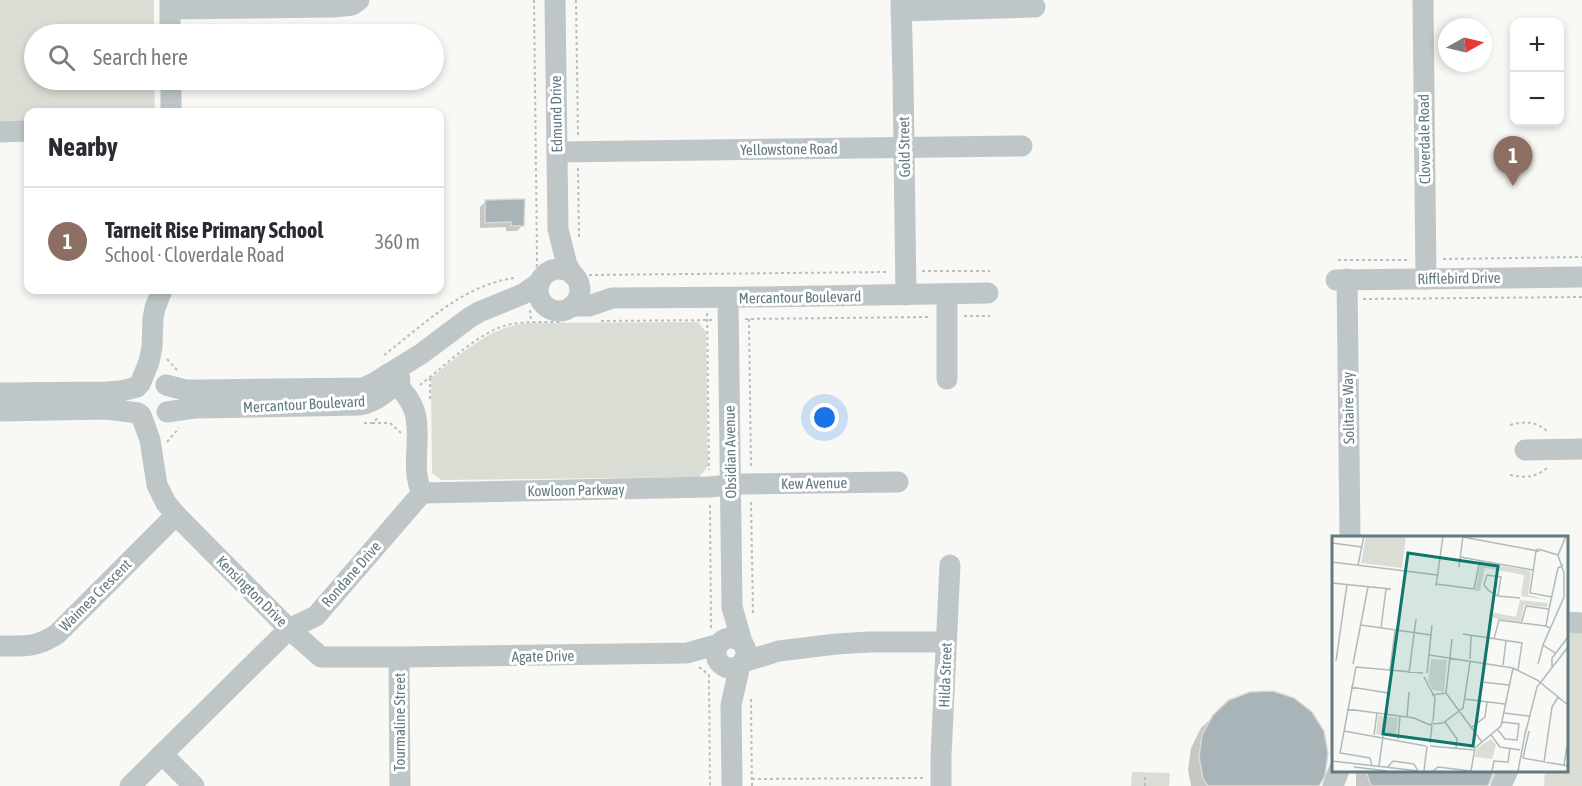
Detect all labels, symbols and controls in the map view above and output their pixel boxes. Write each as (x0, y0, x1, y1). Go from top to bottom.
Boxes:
north arrow (1438, 18, 1492, 72)
map controls (1510, 18, 1564, 126)
button: + (1510, 18, 1564, 72)
search box (24, 24, 444, 90)
icon: search (45, 41, 78, 74)
text: Search here (93, 44, 188, 70)
button: − (1510, 72, 1564, 126)
street label: Edmund Drive (547, 75, 565, 153)
street label: Cloverdale Road (1415, 94, 1433, 184)
street label: Gold Street (895, 116, 913, 178)
text: Nearby (48, 132, 118, 162)
pin: 1 (1494, 136, 1532, 186)
street label: Yellowstone Road (740, 140, 838, 158)
text: Tarneit Rise Primary School (105, 217, 323, 243)
text: 1 (63, 230, 72, 253)
text: 360 m (375, 230, 420, 253)
text: School · Cloverdale Road (105, 243, 285, 266)
street label: Rifflebird Drive (1417, 269, 1501, 287)
street label: Mercantour Boulevard (739, 287, 861, 307)
street label: Solitaire Way (1339, 372, 1357, 444)
street label: Mercantour Boulevard (242, 392, 366, 416)
your location (810, 403, 839, 432)
street label: Obsidian Avenue (721, 405, 739, 499)
street label: Kew Avenue (781, 474, 847, 492)
street label: Kowloon Parkway (527, 481, 625, 499)
inset map (1332, 536, 1567, 771)
street label: Rondane Drive (318, 538, 384, 610)
street label: Kensington Drive (213, 552, 291, 630)
street label: Waimea Crescent (55, 555, 135, 635)
street label: Hilda Street (935, 642, 955, 708)
street label: Agate Drive (512, 647, 575, 665)
street label: Tourmaline Street (391, 673, 408, 771)

